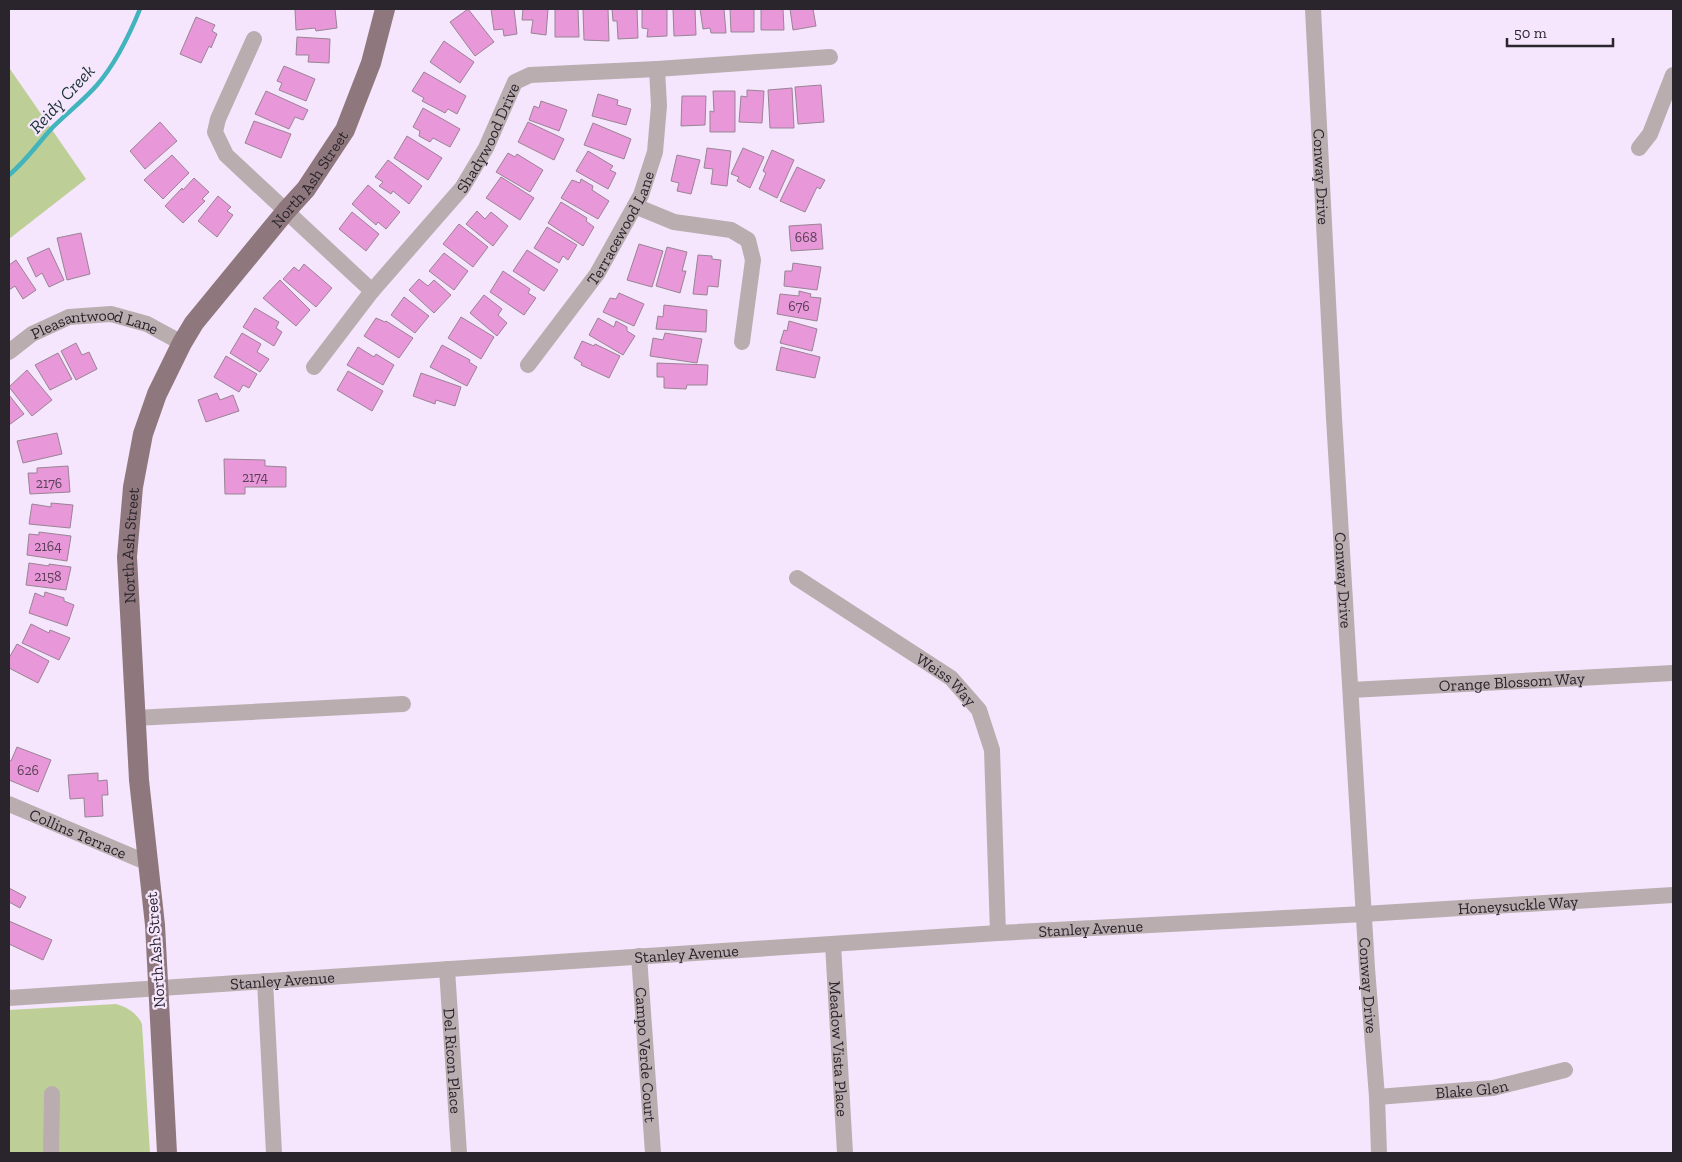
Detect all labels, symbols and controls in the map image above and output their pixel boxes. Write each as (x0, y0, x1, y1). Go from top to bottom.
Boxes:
scale bar (1507, 15, 1613, 47)
text: 50 m (1514, 24, 1547, 42)
water label: Reidy Creek (25, 60, 99, 138)
street label: Shadywood Drive (452, 80, 523, 196)
street label: North Ash Street (267, 127, 352, 232)
street label: Conway Drive (1309, 128, 1333, 225)
street label: Terracewood Lane (583, 169, 658, 289)
house number: 668 (795, 229, 817, 246)
house number: 676 (788, 298, 810, 315)
street label: Pleasantwood Lane (28, 305, 162, 343)
house number: 2174 (242, 469, 269, 486)
house number: 2176 (36, 475, 62, 492)
street label: North Ash Street (118, 487, 143, 604)
street label: Conway Drive (1331, 532, 1356, 629)
house number: 2164 (34, 538, 62, 555)
house number: 2158 (34, 568, 62, 585)
street label: Weiss Way (913, 649, 981, 711)
street label: Orange Blossom Way (1438, 669, 1586, 695)
house number: 626 (17, 762, 39, 779)
street label: Collins Terrace (26, 805, 129, 863)
street label: North Ash Street (142, 891, 169, 1009)
street label: Honeysuckle Way (1457, 892, 1580, 918)
street label: Stanley Avenue (1038, 916, 1143, 941)
street label: Conway Drive (1355, 937, 1381, 1034)
street label: Stanley Avenue (634, 941, 739, 967)
street label: Stanley Avenue (230, 968, 335, 993)
street label: Meadow Vista Place (825, 980, 852, 1117)
street label: Campo Verde Court (631, 986, 660, 1123)
street label: Del Ricon Place (440, 1008, 465, 1114)
street label: Blake Glen (1435, 1075, 1511, 1102)

